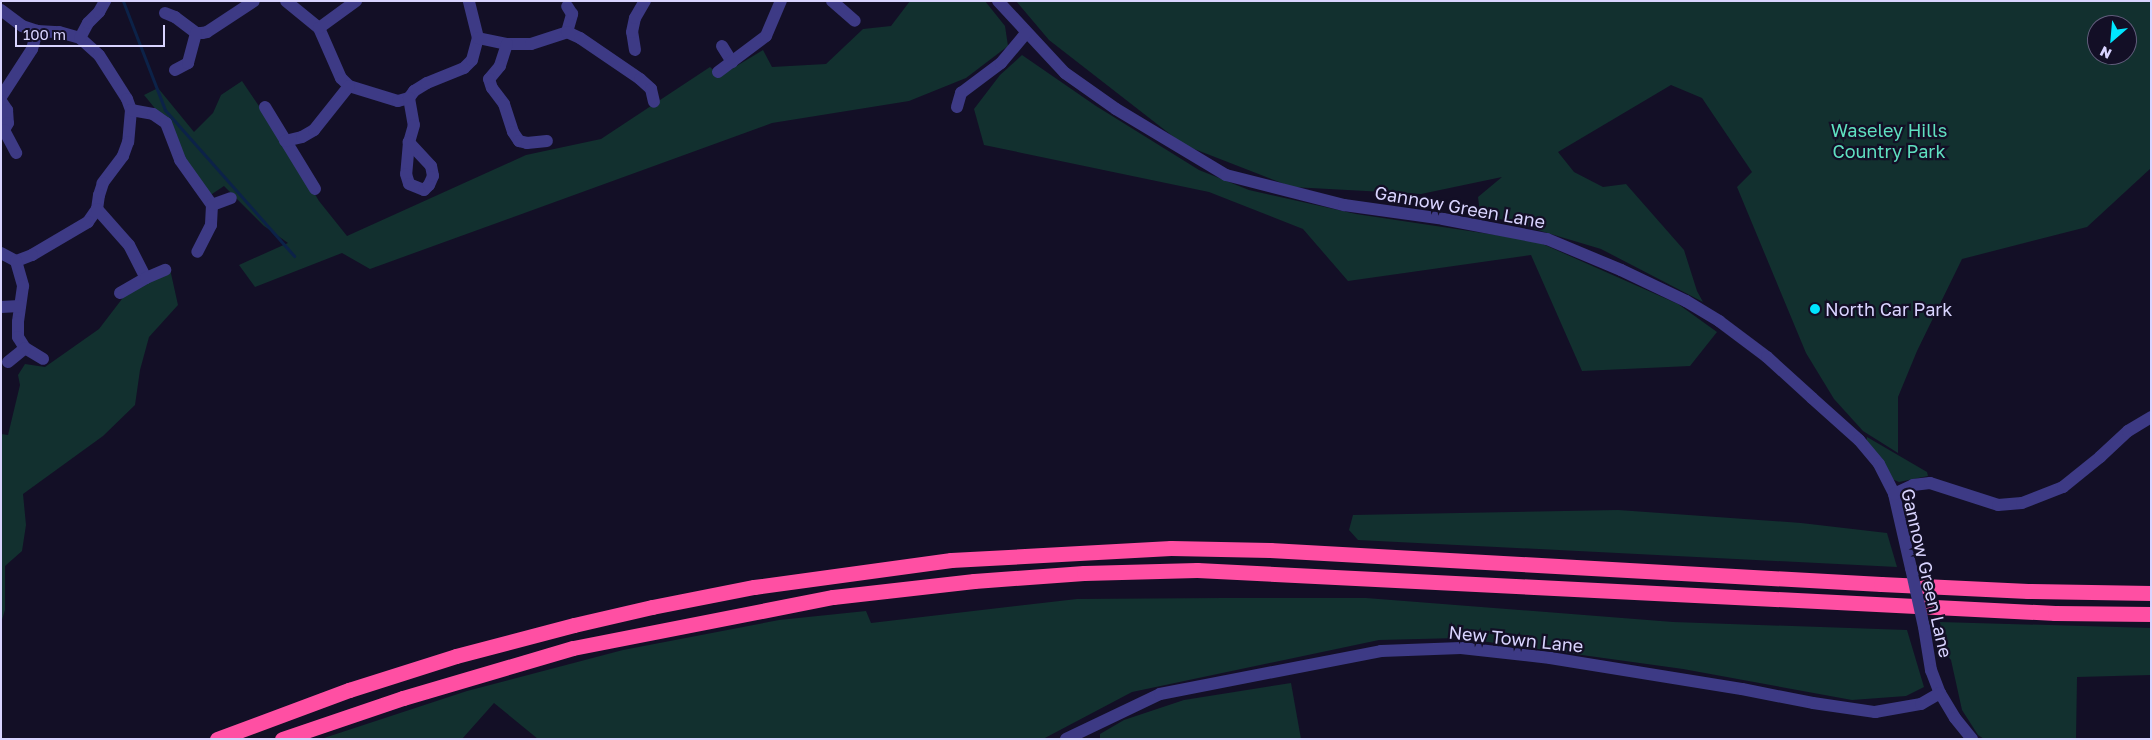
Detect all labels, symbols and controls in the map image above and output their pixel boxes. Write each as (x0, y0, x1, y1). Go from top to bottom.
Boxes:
scale bar (18, 15, 168, 47)
north arrow (2087, 15, 2137, 65)
text: 100 m (23, 25, 66, 43)
text: N (2097, 43, 2114, 63)
park label: Waseley Hills Country Park (1831, 120, 1947, 162)
street label: Gannow Green Lane (1373, 181, 1547, 233)
place label: North Car Park (1825, 298, 1953, 320)
marker: North Car Park (1809, 303, 1821, 315)
street label: Gannow Green Lane (1897, 486, 1957, 660)
street label: New Town Lane (1448, 621, 1584, 657)

